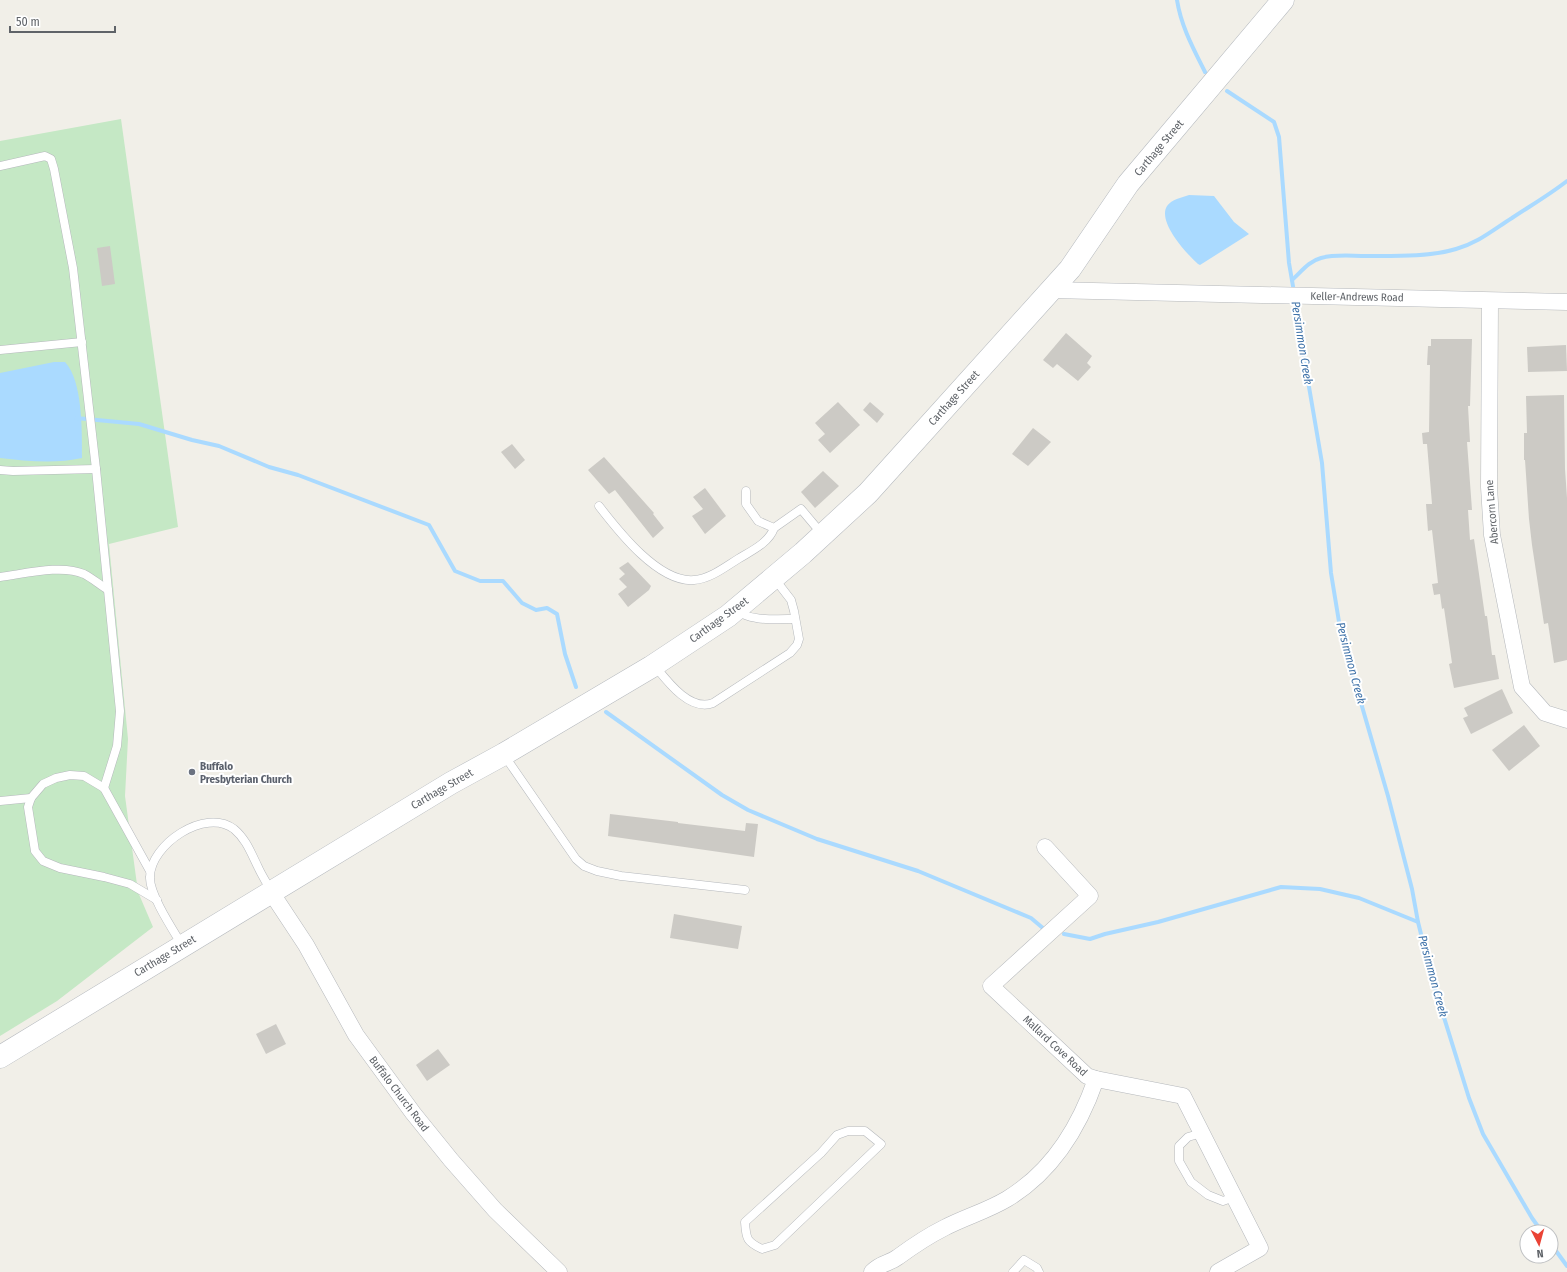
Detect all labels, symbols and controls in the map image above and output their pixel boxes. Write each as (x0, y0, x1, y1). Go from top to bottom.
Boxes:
scale bar (10, 8, 115, 34)
text: 50 m (16, 15, 40, 29)
street label: Carthage Street (1132, 117, 1187, 179)
street label: Keller-Andrews Road (1310, 290, 1404, 304)
water label: Persimmon Creek (1289, 300, 1316, 386)
street label: Carthage Street (926, 368, 982, 428)
street label: Abercorn Lane (1483, 479, 1501, 545)
street label: Carthage Street (687, 594, 751, 646)
water label: Persimmon Creek (1333, 621, 1369, 706)
place label: Buffalo Presbyterian Church (200, 760, 292, 786)
street label: Carthage Street (409, 766, 476, 812)
marker: Buffalo Presbyterian Church (187, 767, 197, 777)
street label: Carthage Street (132, 932, 198, 979)
water label: Persimmon Creek (1415, 934, 1451, 1019)
street label: Mallard Cove Road (1020, 1013, 1090, 1079)
street label: Buffalo Church Road (366, 1054, 432, 1134)
north arrow (1519, 1224, 1559, 1264)
text: N (1536, 1247, 1544, 1260)

